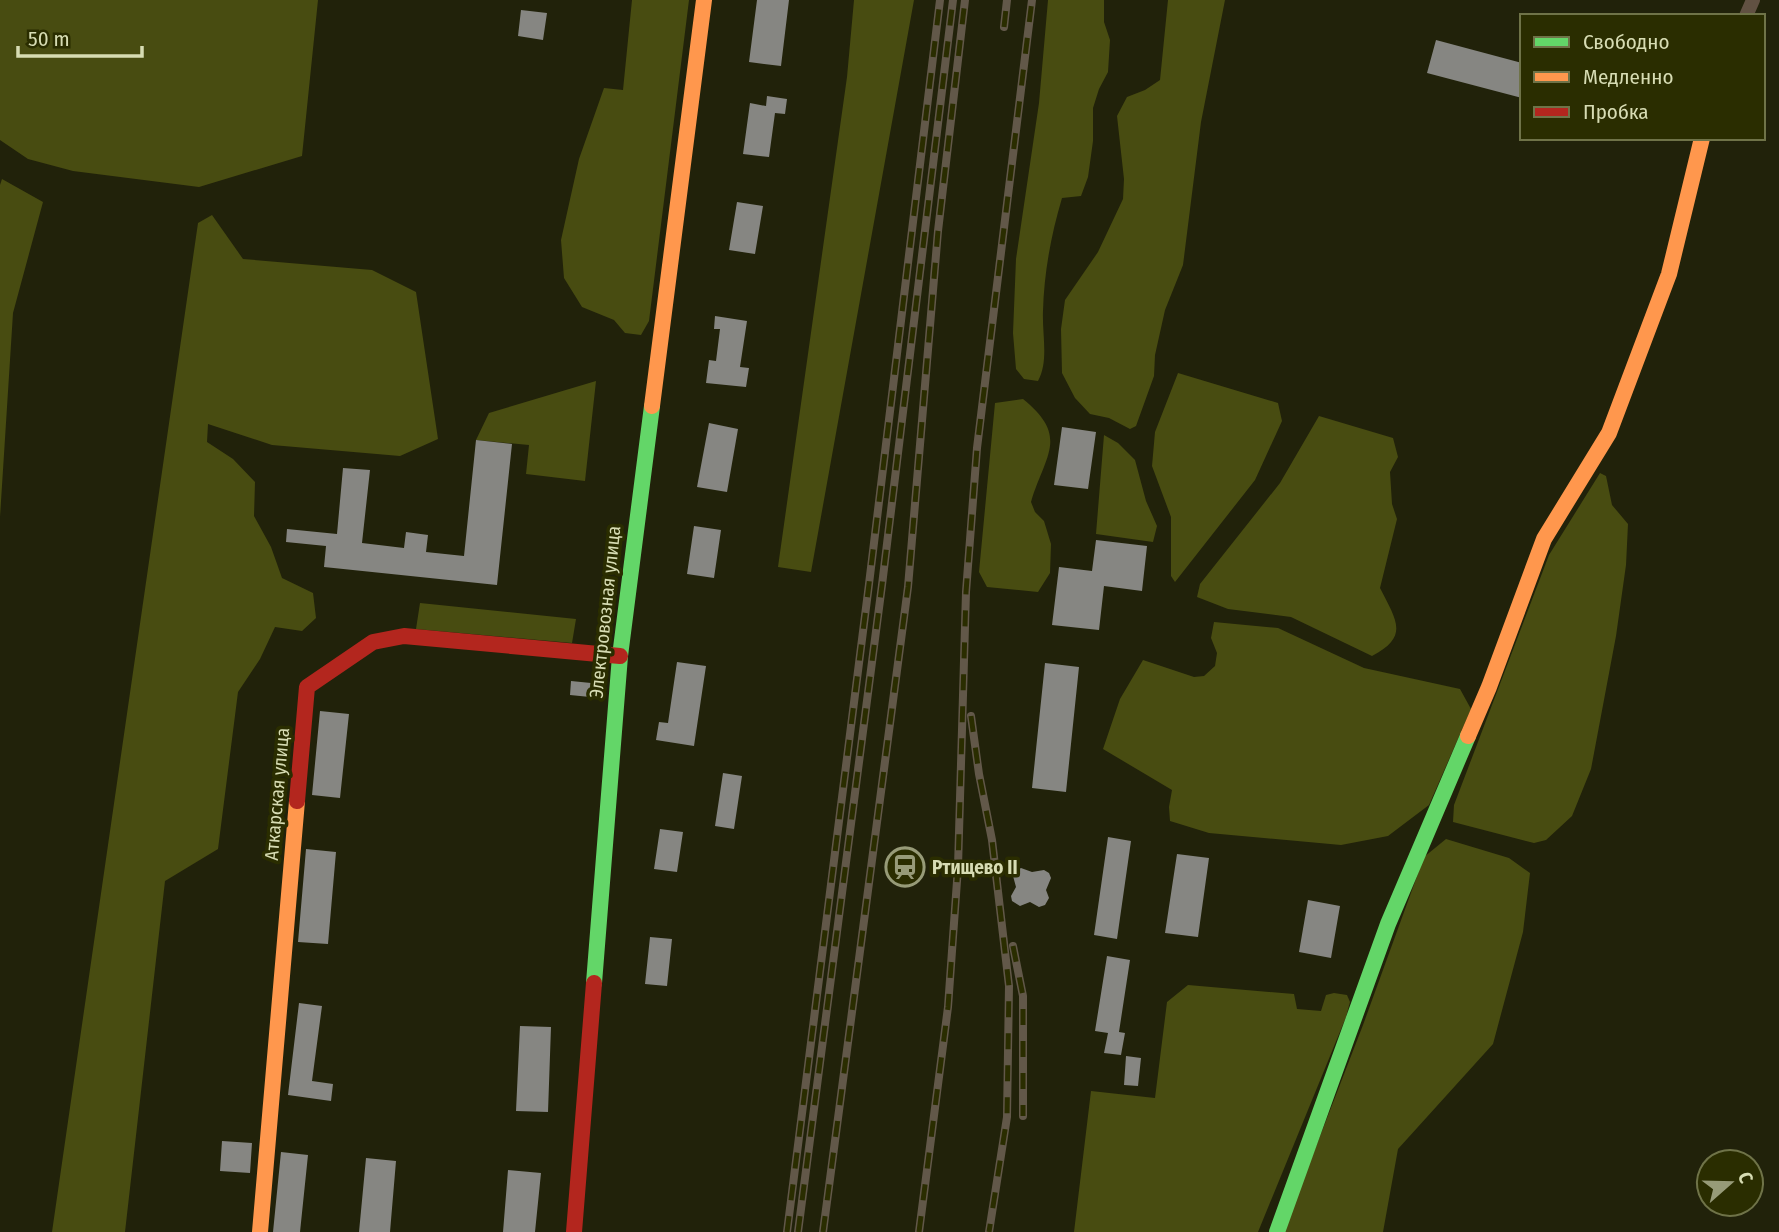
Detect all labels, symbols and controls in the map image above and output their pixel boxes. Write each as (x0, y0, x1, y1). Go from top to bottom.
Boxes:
scale bar (18, 14, 142, 58)
legend (1520, 14, 1765, 140)
text: 50 m (28, 26, 70, 52)
text: Свободно (1583, 29, 1669, 55)
text: Медленно (1583, 64, 1673, 90)
text: Пробка (1583, 99, 1649, 125)
street label: Электровозная улица (585, 525, 625, 699)
street label: Аткарская улица (260, 727, 294, 861)
station icon: Ртищево II (884, 846, 926, 888)
place label: Ртищево II (932, 856, 1018, 879)
north arrow (1695, 1148, 1765, 1218)
text: С (1733, 1169, 1758, 1186)

